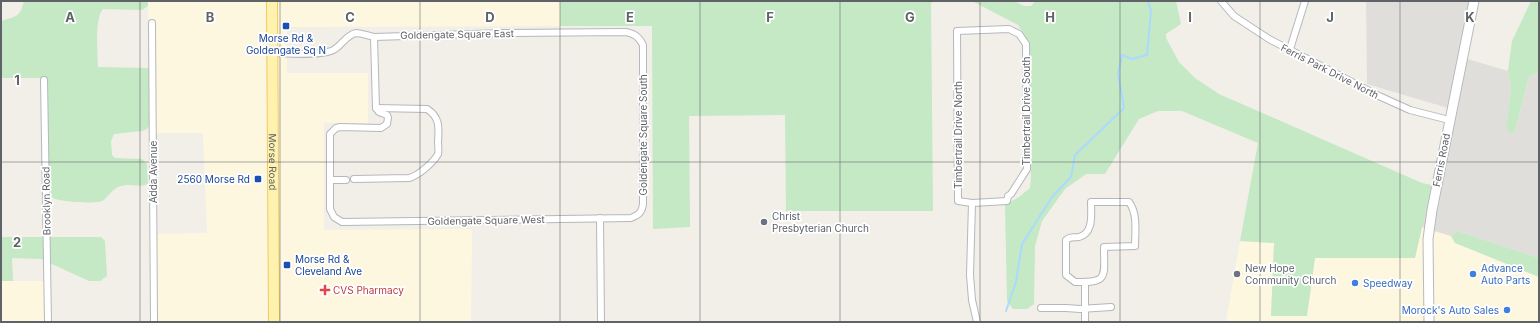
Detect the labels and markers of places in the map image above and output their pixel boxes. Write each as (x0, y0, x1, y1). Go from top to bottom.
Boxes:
marker: Morse Rd & Goldengate Sq N (281, 21, 291, 31)
place label: Morse Rd & Goldengate Sq N (246, 32, 326, 56)
place label: 2560 Morse Rd (177, 173, 250, 185)
marker: 2560 Morse Rd (253, 174, 263, 184)
place label: Christ Presbyterian Church (772, 210, 869, 234)
marker: Christ Presbyterian Church (759, 217, 769, 227)
place label: Morse Rd & Cleveland Ave (295, 253, 362, 277)
marker: Morse Rd & Cleveland Ave (282, 260, 292, 270)
place label: New Hope Community Church (1245, 262, 1336, 286)
place label: Advance Auto Parts (1481, 262, 1530, 286)
marker: New Hope Community Church (1232, 269, 1242, 279)
marker: Advance Auto Parts (1468, 269, 1478, 279)
place label: Speedway (1363, 277, 1413, 289)
marker: Speedway (1350, 278, 1360, 288)
place label: CVS Pharmacy (333, 284, 404, 296)
marker: CVS Pharmacy (320, 285, 330, 295)
place label: Morock's Auto Sales (1402, 304, 1499, 316)
marker: Morock's Auto Sales (1502, 305, 1512, 315)

